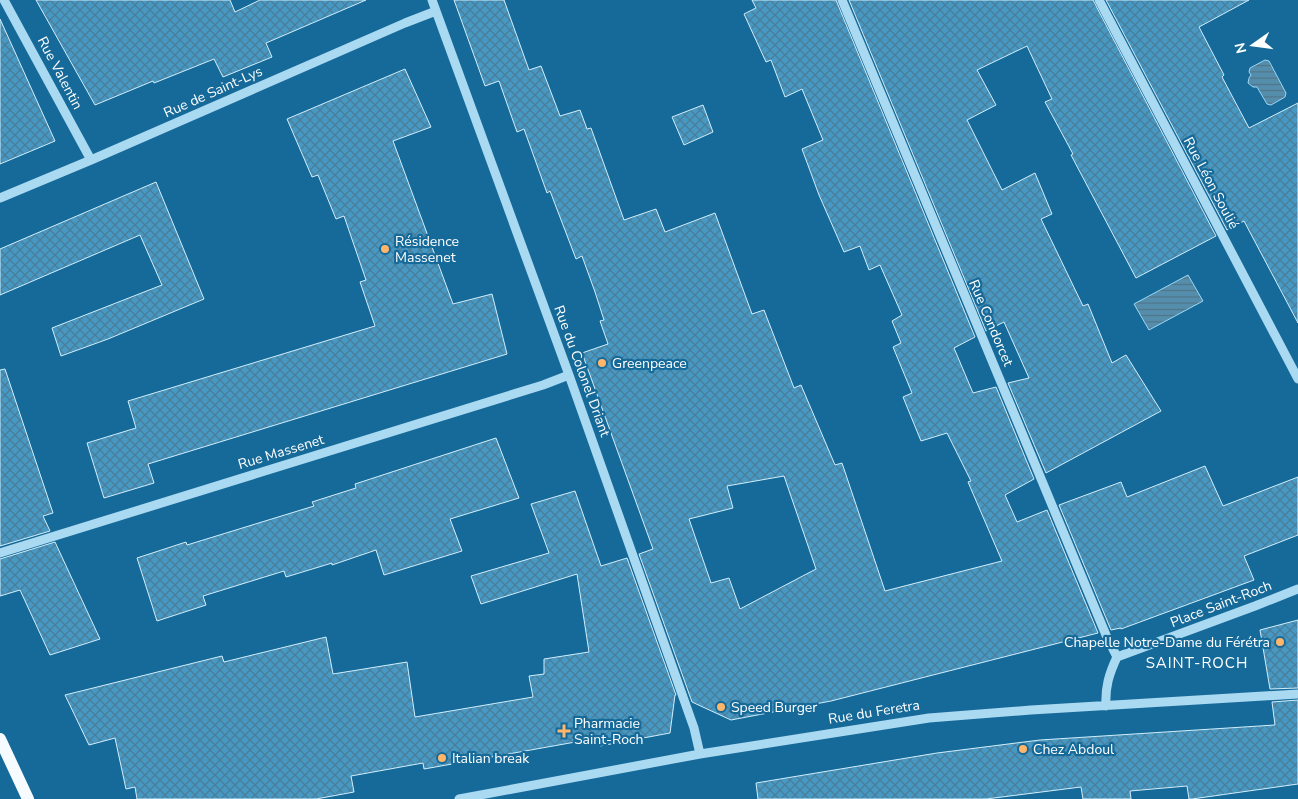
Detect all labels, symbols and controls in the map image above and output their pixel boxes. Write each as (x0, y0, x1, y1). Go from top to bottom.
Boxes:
north arrow (1228, 20, 1278, 70)
street label: Rue Valentin (33, 33, 87, 113)
text: N (1230, 41, 1251, 55)
street label: Rue de Saint-Lys (161, 62, 266, 122)
street label: Rue Léon Soulié (1179, 134, 1243, 232)
place label: Résidence Massenet (395, 232, 459, 267)
marker: Résidence Massenet (379, 243, 391, 255)
street label: Rue Condorcet (964, 277, 1018, 369)
street label: Rue du Colonel Driant (549, 303, 615, 439)
place label: Greenpeace (612, 354, 687, 373)
marker: Greenpeace (596, 357, 608, 369)
street label: Rue Massenet (236, 430, 326, 474)
street label: Place Saint-Roch (1168, 576, 1274, 632)
place label: Chapelle Notre-Dame du Férétra (1064, 633, 1270, 652)
marker: Chapelle Notre-Dame du Férétra (1274, 636, 1286, 648)
district label: SAINT-ROCH (1146, 653, 1248, 673)
street label: Rue du Feretra (827, 695, 921, 729)
place label: Speed Burger (731, 698, 817, 717)
marker: Speed Burger (715, 701, 727, 713)
place label: Pharmacie Saint-Roch (574, 714, 643, 749)
marker: Pharmacie Saint-Roch (558, 725, 570, 737)
place label: Chez Abdoul (1033, 740, 1115, 759)
marker: Chez Abdoul (1017, 743, 1029, 755)
place label: Italian break (452, 749, 530, 768)
marker: Italian break (436, 752, 448, 764)

